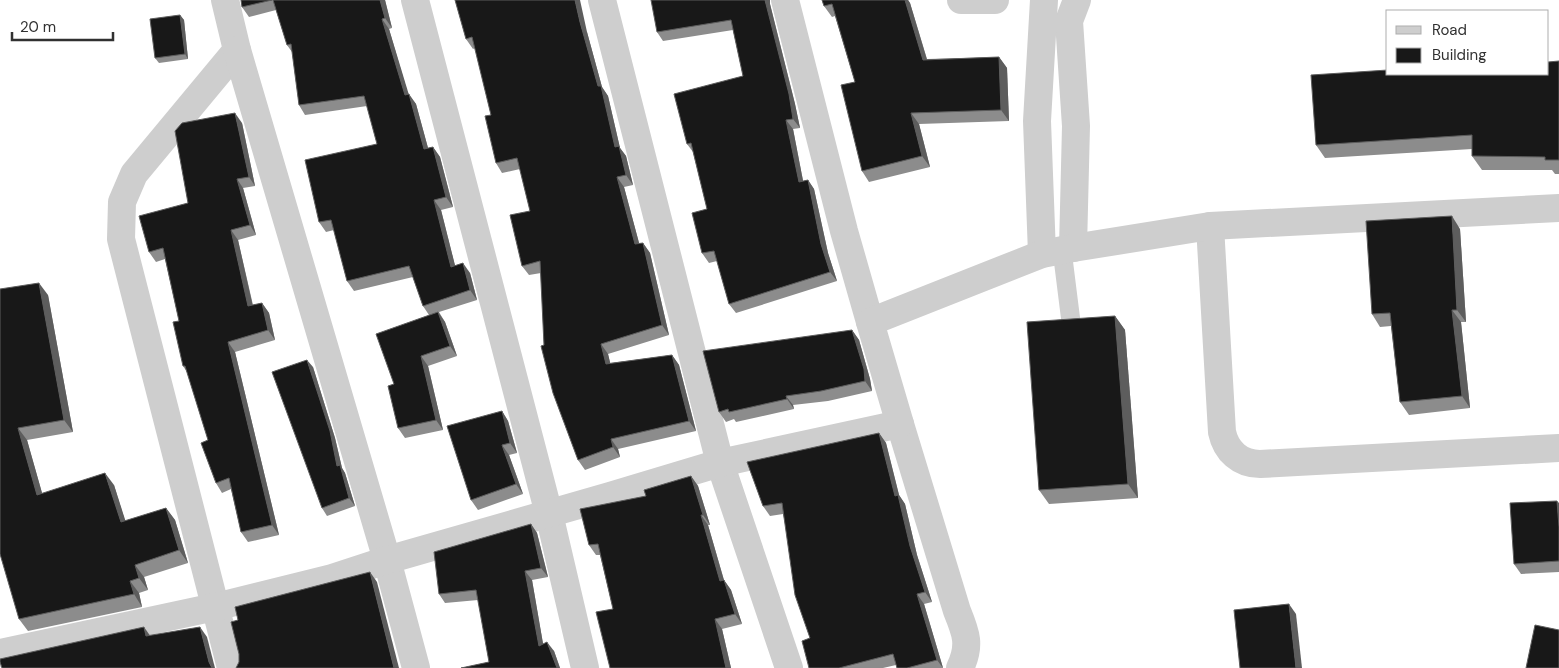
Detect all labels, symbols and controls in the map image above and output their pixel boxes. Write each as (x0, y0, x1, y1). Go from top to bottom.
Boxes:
scale bar (12, 10, 114, 42)
legend (1386, 10, 1549, 75)
text: 20 m (20, 17, 56, 37)
text: Road (1432, 20, 1467, 40)
text: Building (1432, 45, 1487, 65)

